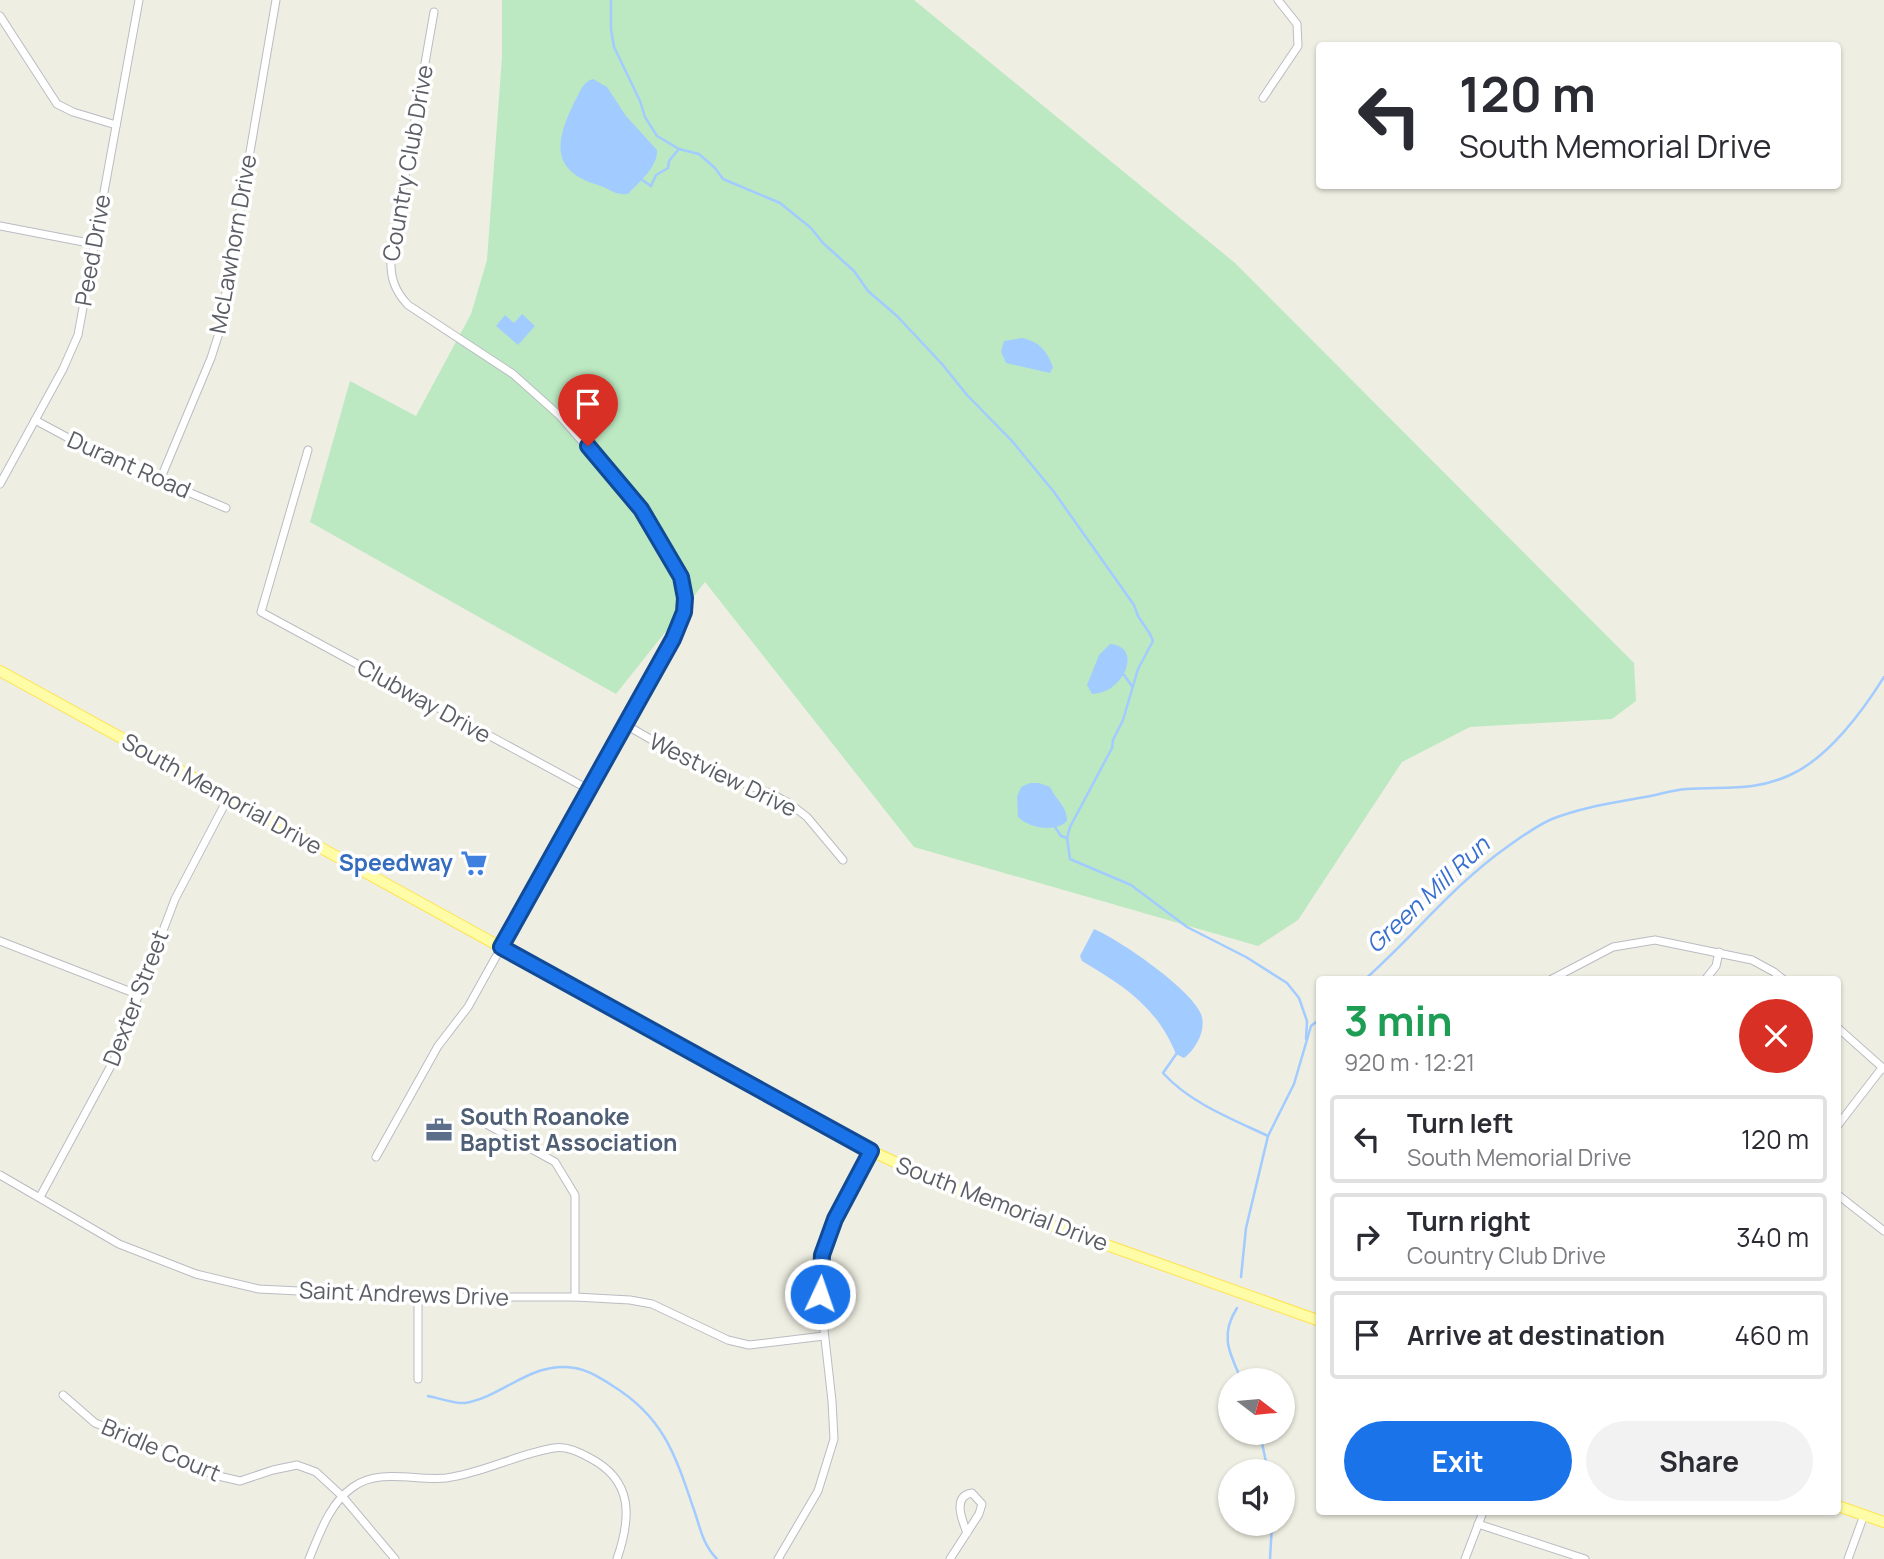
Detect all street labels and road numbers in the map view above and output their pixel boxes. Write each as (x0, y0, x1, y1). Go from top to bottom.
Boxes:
street label: Country Club Drive (374, 62, 440, 264)
street label: McLawhorn Drive (201, 152, 264, 336)
street label: Peed Drive (66, 192, 118, 308)
street label: Durant Road (63, 423, 196, 505)
street label: Clubway Drive (352, 650, 497, 750)
street label: Westview Drive (644, 724, 803, 824)
street label: South Memorial Drive (117, 725, 328, 862)
street label: Dexter Street (94, 925, 176, 1070)
street label: South Memorial Drive (892, 1148, 1113, 1258)
street label: Saint Andrews Drive (298, 1273, 510, 1313)
street label: Bridle Court (97, 1410, 226, 1488)

